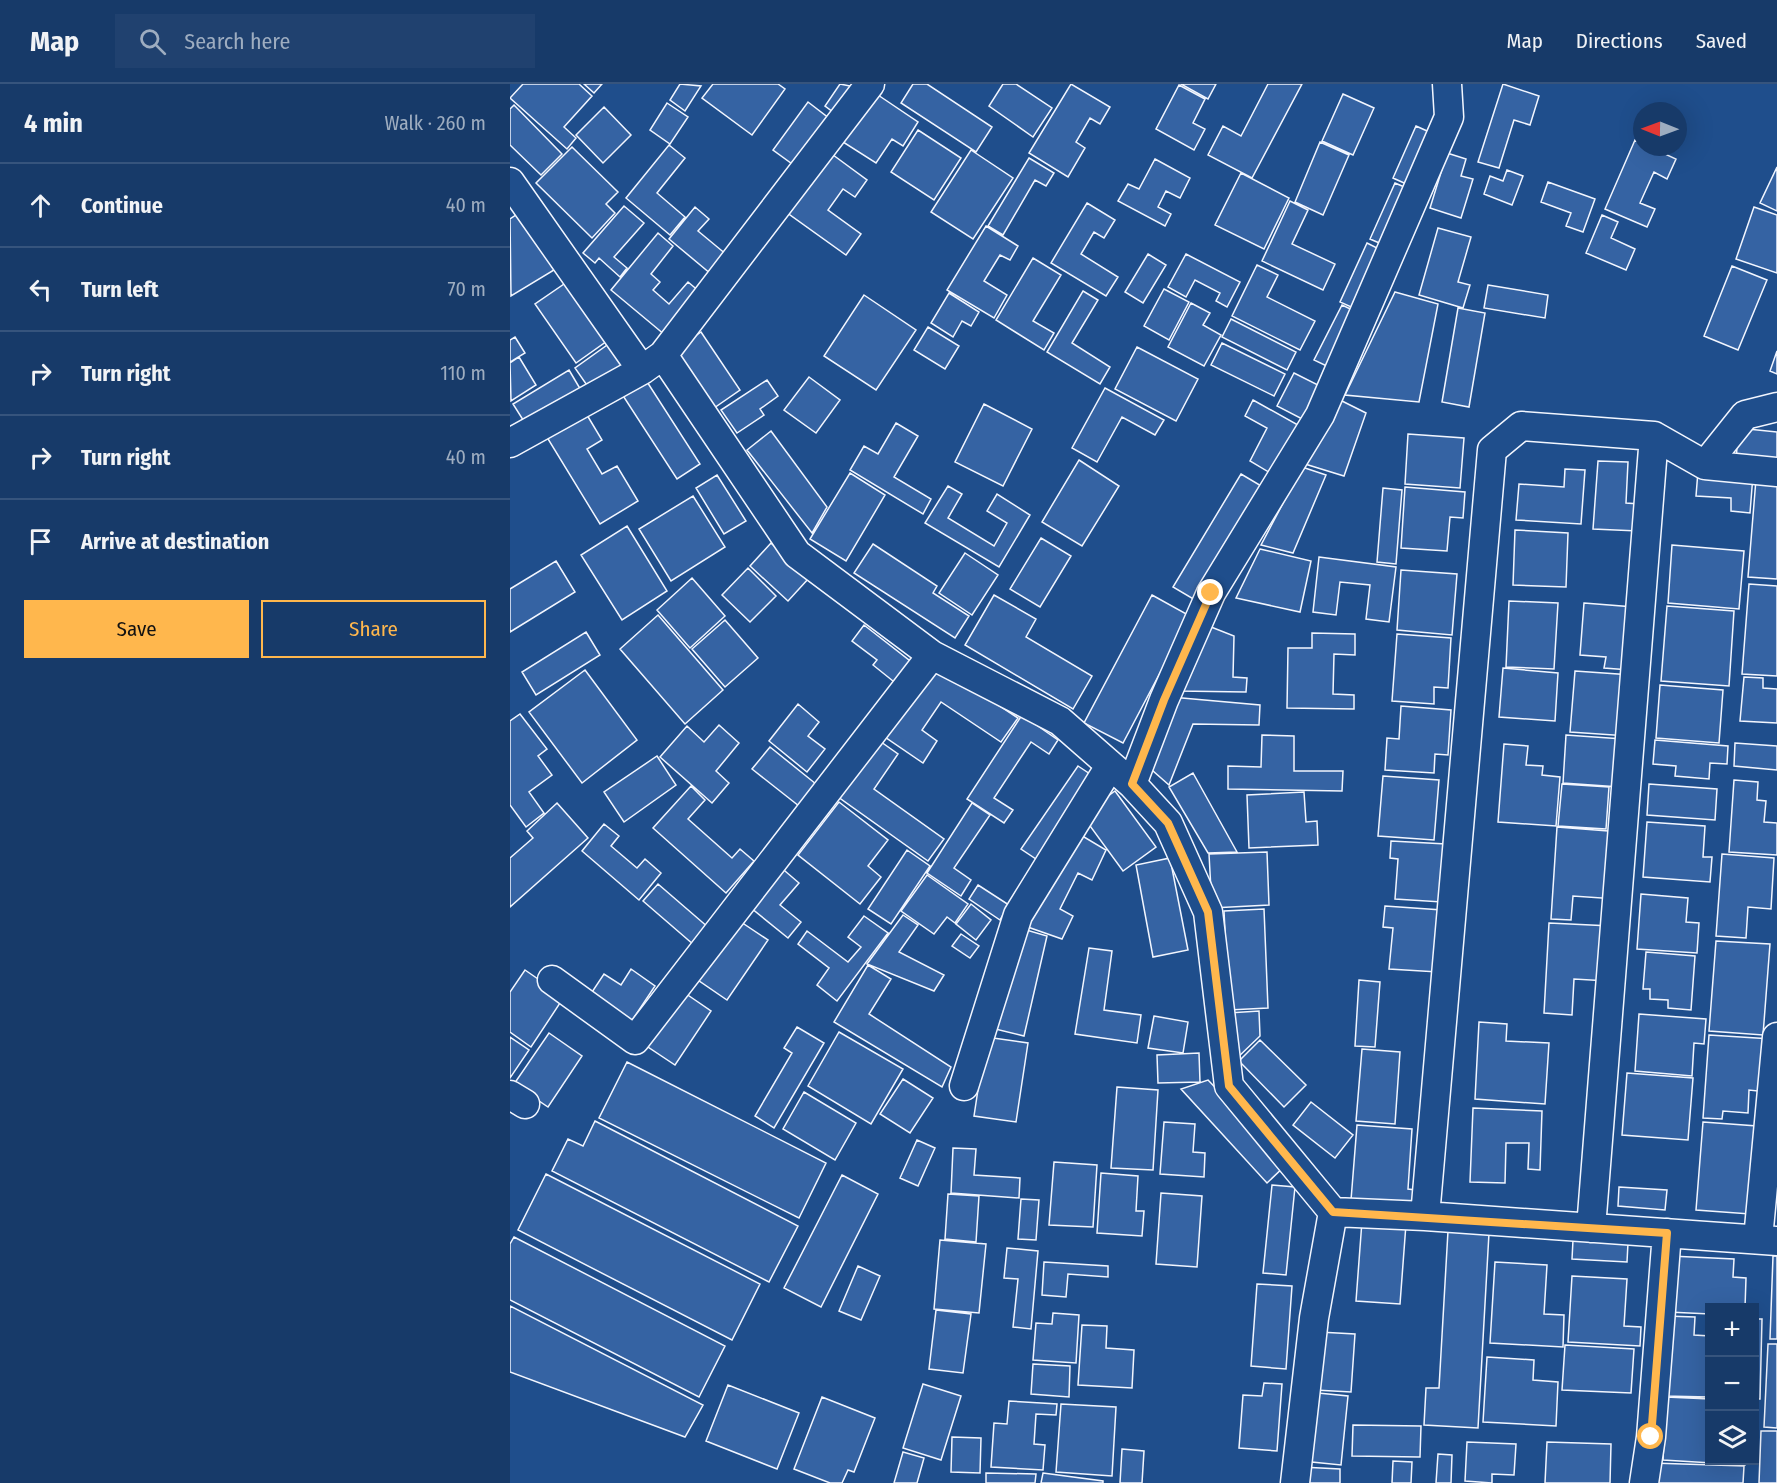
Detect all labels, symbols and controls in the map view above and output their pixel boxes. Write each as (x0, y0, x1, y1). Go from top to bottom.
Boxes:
search box (115, 14, 535, 68)
text: Map (30, 25, 79, 58)
icon: search (136, 25, 169, 58)
text: Search here (184, 28, 290, 55)
text: Map (1506, 28, 1543, 54)
text: Directions (1576, 28, 1663, 54)
text: Saved (1696, 28, 1747, 54)
north arrow (1633, 102, 1687, 156)
text: 4 min (24, 108, 83, 139)
text: Walk · 260 m (385, 111, 486, 135)
icon: ahead (24, 189, 57, 222)
text: Continue (81, 192, 163, 219)
text: 40 m (446, 193, 486, 217)
icon: left (24, 273, 57, 306)
text: Turn left (81, 276, 159, 303)
text: 70 m (448, 277, 486, 301)
icon: right (24, 357, 57, 390)
text: Turn right (81, 360, 170, 387)
text: 110 m (440, 361, 486, 385)
icon: right (24, 441, 57, 474)
text: Turn right (81, 444, 170, 471)
text: 40 m (446, 445, 486, 469)
icon: arrive (24, 525, 57, 558)
text: Arrive at destination (81, 528, 269, 555)
route end (1197, 579, 1223, 605)
button: Save (24, 600, 249, 658)
button: Share (261, 600, 486, 658)
map controls (1705, 1303, 1759, 1465)
button: + (1705, 1303, 1759, 1357)
button: − (1705, 1357, 1759, 1411)
button: layers (1705, 1411, 1759, 1465)
route start (1637, 1423, 1663, 1449)

